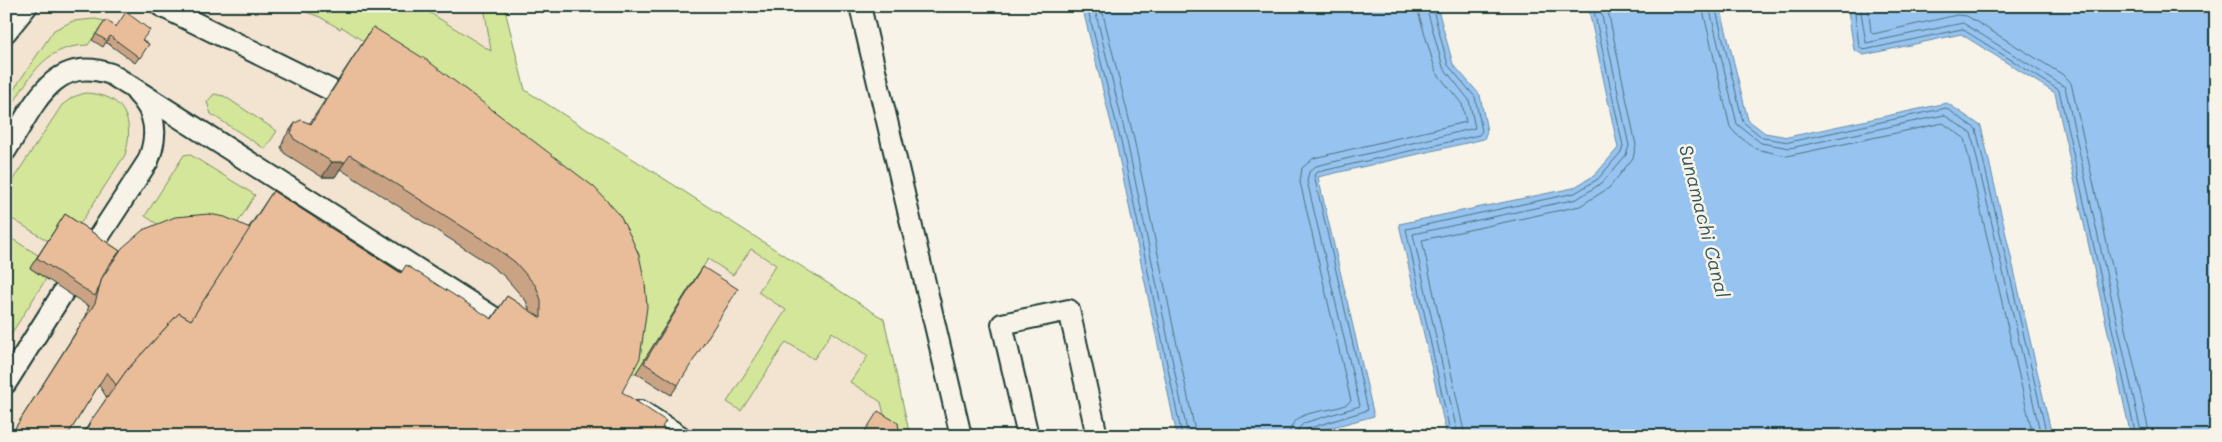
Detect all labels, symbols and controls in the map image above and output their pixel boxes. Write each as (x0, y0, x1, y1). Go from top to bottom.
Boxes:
water label: Sunamachi Canal (1674, 142, 1736, 300)

